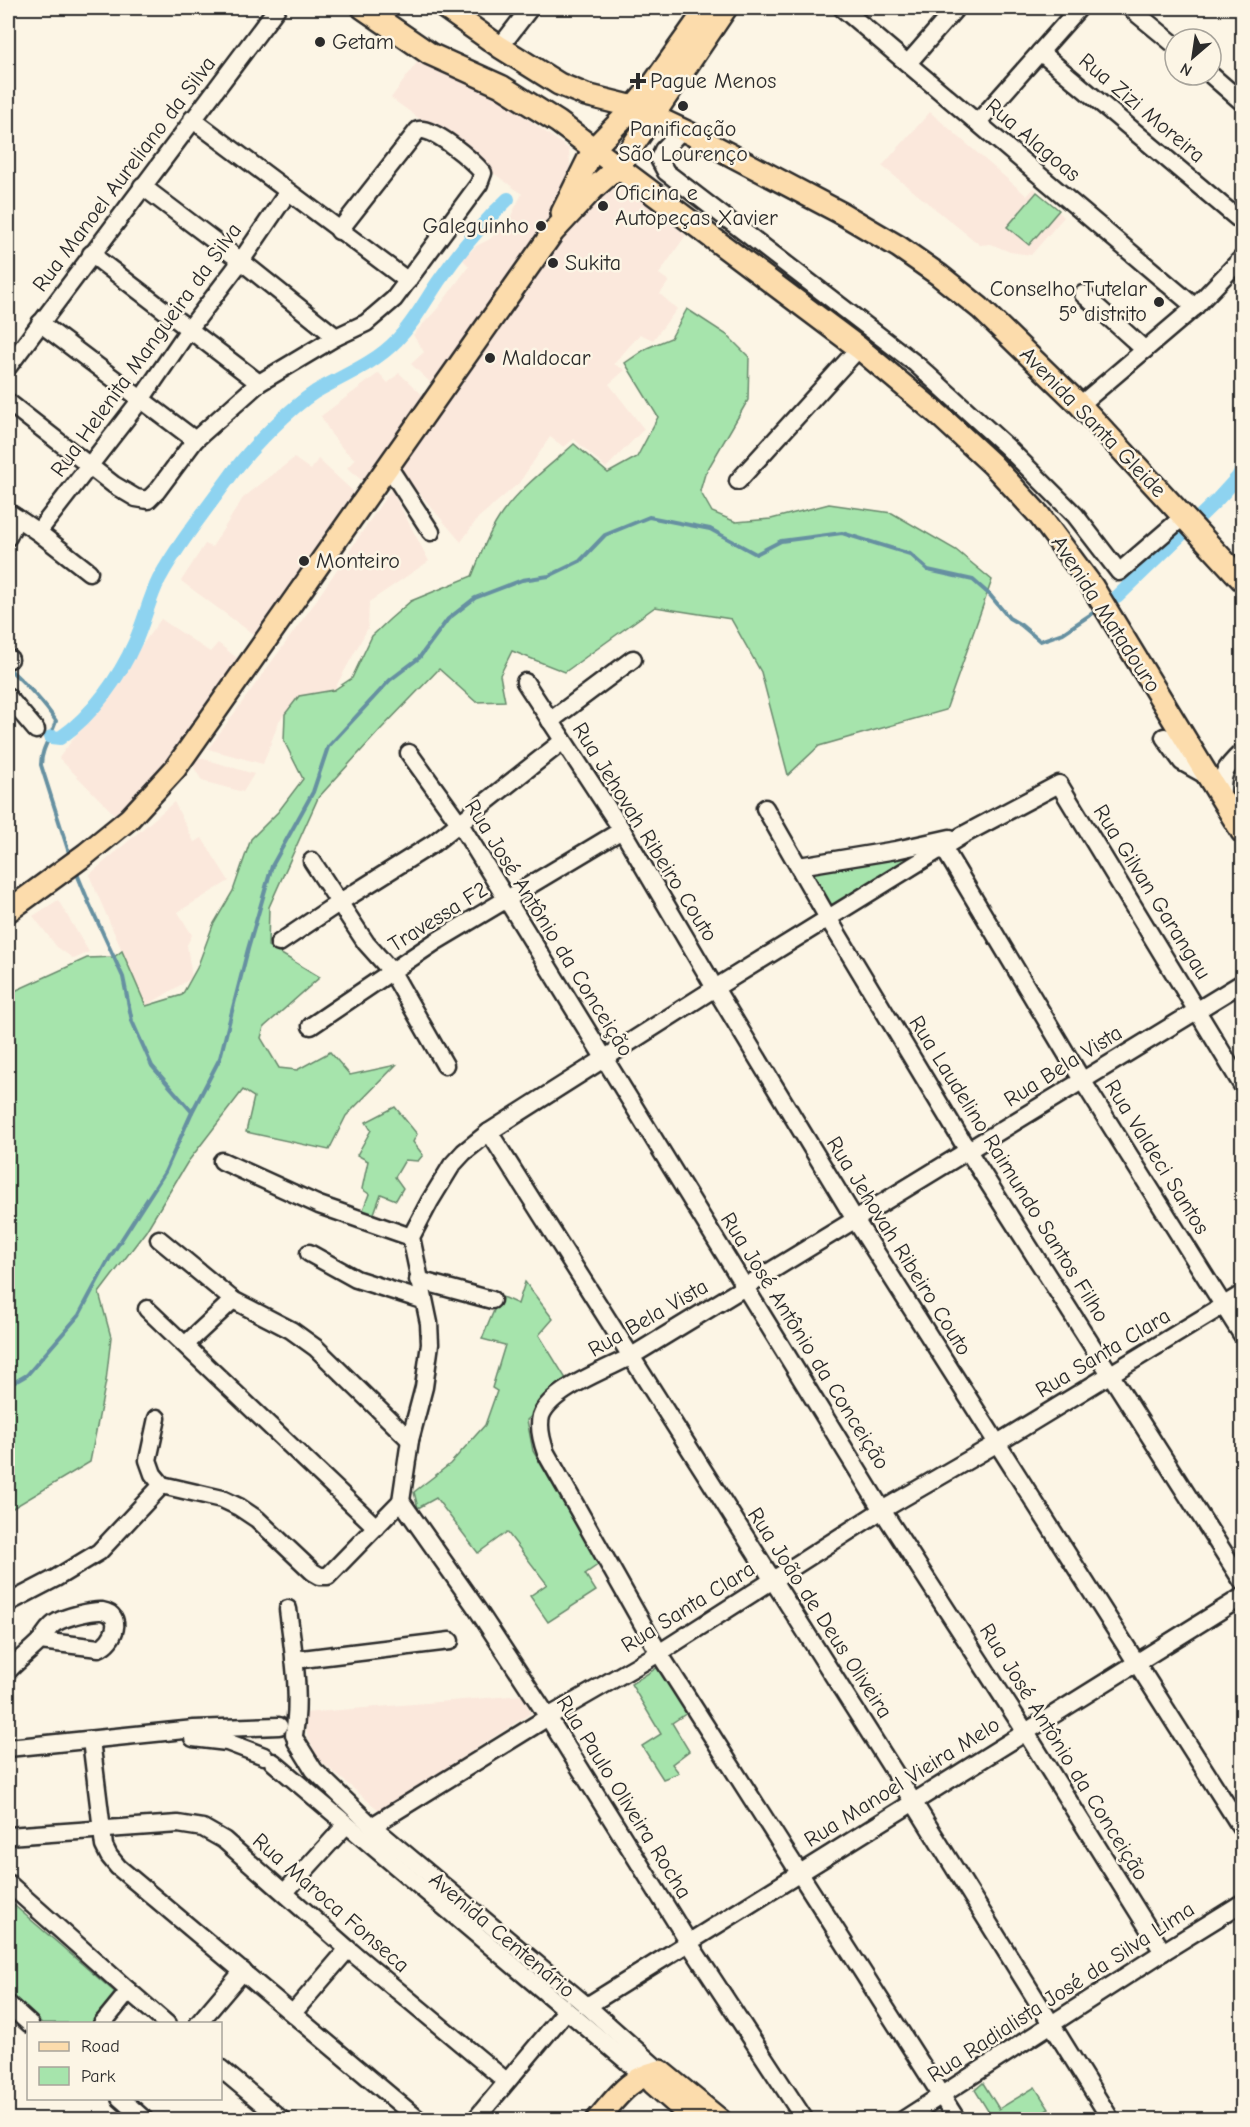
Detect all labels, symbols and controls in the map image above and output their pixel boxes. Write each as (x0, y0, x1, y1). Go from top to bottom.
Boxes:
north arrow (1163, 27, 1223, 87)
place label: Getam (332, 29, 394, 55)
marker: Getam (313, 35, 327, 49)
street label: Rua Zizi Moreira (1074, 48, 1210, 168)
street label: Rua Manoel Aureliano da Silva (27, 51, 221, 297)
text: N (1177, 59, 1195, 80)
place label: Pague Menos (650, 68, 776, 94)
marker: Pague Menos (631, 74, 645, 88)
street label: Rua Alagoas (980, 93, 1086, 187)
marker: Panificação São Lourenço (676, 99, 690, 113)
place label: Panificação São Lourenço (618, 116, 748, 167)
place label: Oficina e Autopeças Xavier (615, 180, 778, 231)
marker: Oficina e Autopeças Xavier (596, 199, 610, 213)
place label: Galeguinho (423, 213, 529, 239)
street label: Rua Helenita Mangueira da Silva (45, 218, 247, 482)
marker: Galeguinho (534, 219, 548, 233)
place label: Sukita (565, 250, 621, 276)
marker: Sukita (546, 256, 560, 270)
place label: Conselho Tutelar 5º distrito (990, 276, 1147, 327)
marker: Conselho Tutelar 5º distrito (1152, 295, 1166, 309)
street label: Avenida Santa Gleide (1014, 341, 1172, 503)
place label: Maldocar (502, 345, 591, 371)
marker: Maldocar (483, 351, 497, 365)
street label: Avenida Matadouro (1046, 531, 1166, 697)
place label: Monteiro (316, 548, 400, 574)
marker: Monteiro (297, 554, 311, 568)
street label: Rua Jehovah Ribeiro Couto (567, 718, 723, 946)
street label: Rua José Antônio da Conceição (459, 795, 639, 1061)
street label: Rua Gilvan Garangau (1088, 800, 1216, 984)
street label: Travessa F2 (384, 876, 492, 958)
street label: Rua Laudelino Raimundo Santos Filho (903, 1011, 1115, 1327)
street label: Rua Bela Vista (999, 1019, 1127, 1113)
street label: Rua Valdeci Santos (1099, 1075, 1215, 1239)
street label: Rua Jehovah Ribeiro Couto (821, 1132, 977, 1360)
street label: Rua José Antônio da Conceição (715, 1208, 895, 1474)
street label: Rua Bela Vista (583, 1273, 713, 1363)
street label: Rua Santa Clara (1031, 1303, 1175, 1403)
street label: Rua João de Deus Oliveira (742, 1503, 898, 1723)
street label: Rua Santa Clara (616, 1556, 760, 1658)
street label: Rua José Antônio da Conceição (974, 1619, 1154, 1885)
street label: Rua Paulo Oliveira Rocha (551, 1691, 697, 1903)
street label: Rua Manoel Vieira Melo (799, 1711, 1005, 1853)
street label: Rua Maroca Fonseca (247, 1828, 415, 1978)
street label: Avenida Centenário (424, 1866, 580, 2004)
street label: Rua Radialista José da Silva Lima (923, 1896, 1199, 2088)
legend (27, 2022, 222, 2100)
text: Road (81, 2036, 120, 2057)
text: Park (81, 2066, 116, 2087)

